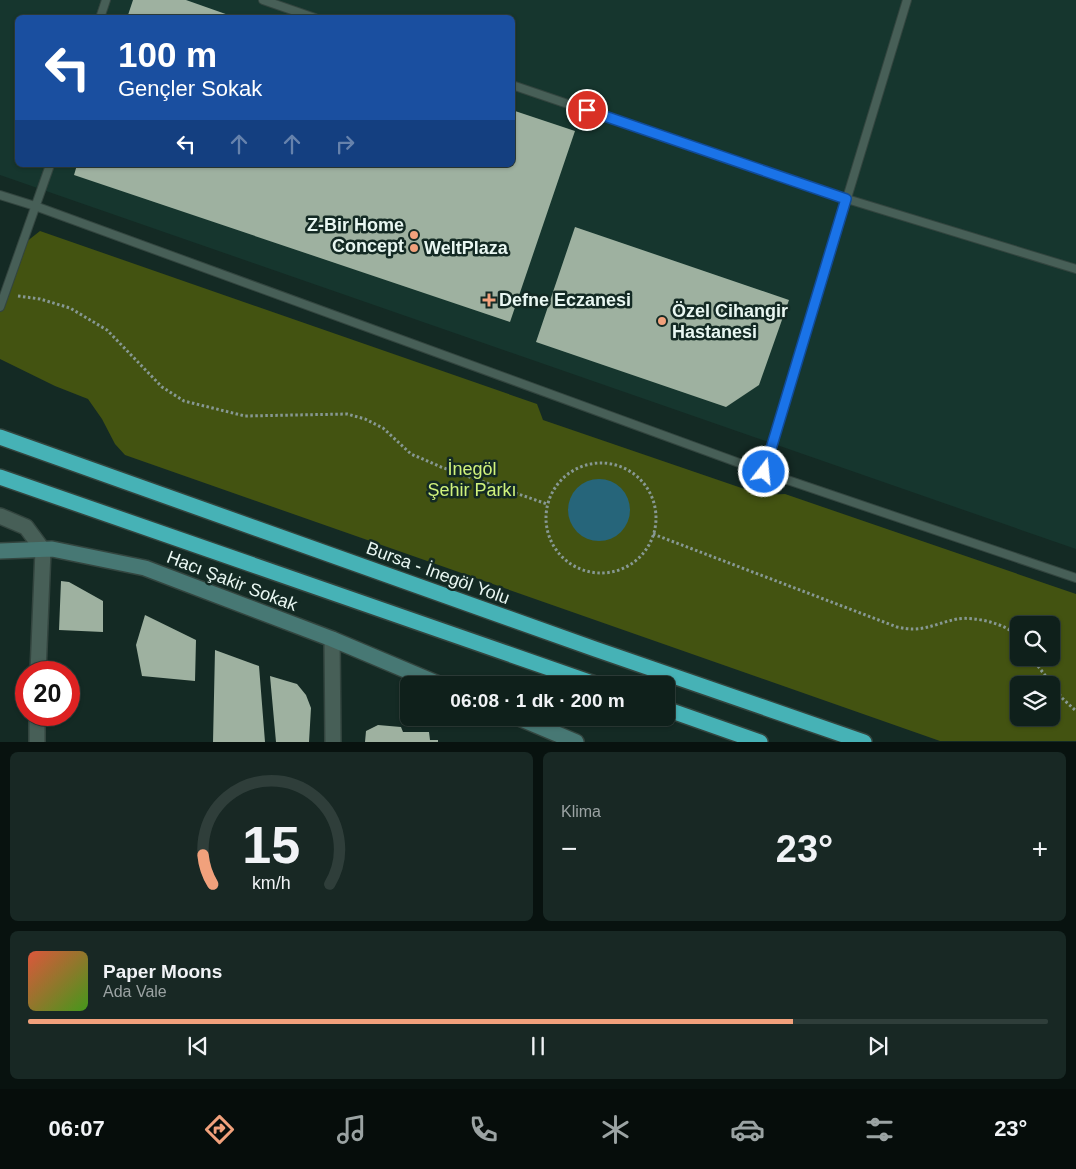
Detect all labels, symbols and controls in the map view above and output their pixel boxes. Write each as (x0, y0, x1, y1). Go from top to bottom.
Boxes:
icon: left (35, 35, 100, 100)
text: 100 m (118, 35, 217, 74)
text: Gençler Sokak (118, 76, 262, 101)
pin (566, 89, 608, 131)
icon: arrive (573, 96, 601, 124)
icon: left (172, 130, 200, 158)
icon: ahead (225, 130, 253, 158)
icon: ahead (278, 130, 306, 158)
icon: right (331, 130, 359, 158)
place label: Z-Bir Home Concept (307, 215, 404, 256)
marker: Z-Bir Home Concept (408, 229, 420, 241)
place label: WeltPlaza (424, 238, 509, 258)
marker: WeltPlaza (408, 242, 420, 254)
place label: Defne Eczanesi (499, 290, 631, 310)
marker: Defne Eczanesi (483, 294, 495, 306)
place label: Özel Cihangir Hastanesi (672, 301, 788, 342)
marker: Özel Cihangir Hastanesi (656, 315, 668, 327)
position arrow (737, 445, 789, 497)
park label: İnegöl Şehir Parkı (427, 459, 517, 500)
street label: Bursa - İnegöl Yolu (364, 538, 512, 608)
street label: Hacı Şakir Sokak (164, 547, 301, 615)
map controls (1010, 616, 1060, 726)
button: search (1010, 616, 1060, 666)
speed limit sign: 20 (15, 661, 80, 726)
button: layers (1010, 676, 1060, 726)
text: 06:08 · 1 dk · 200 m (450, 690, 625, 711)
text: Klima (561, 803, 601, 820)
text: 15 (243, 816, 300, 874)
text: 23° (776, 828, 833, 870)
text: − (561, 833, 577, 864)
text: + (1032, 833, 1048, 864)
text: km/h (252, 873, 291, 893)
text: Paper Moons (103, 961, 222, 982)
text: Ada Vale (103, 983, 167, 1000)
icon: previous (184, 1032, 212, 1060)
icon: pause (524, 1032, 552, 1060)
icon: next (864, 1032, 892, 1060)
icon: directions (202, 1112, 237, 1147)
icon: music (334, 1112, 369, 1147)
icon: phone (466, 1112, 501, 1147)
icon: climate (598, 1112, 633, 1147)
icon: car (730, 1112, 765, 1147)
icon: filters (862, 1112, 897, 1147)
text: 06:07 (49, 1116, 105, 1141)
text: 23° (994, 1116, 1027, 1141)

